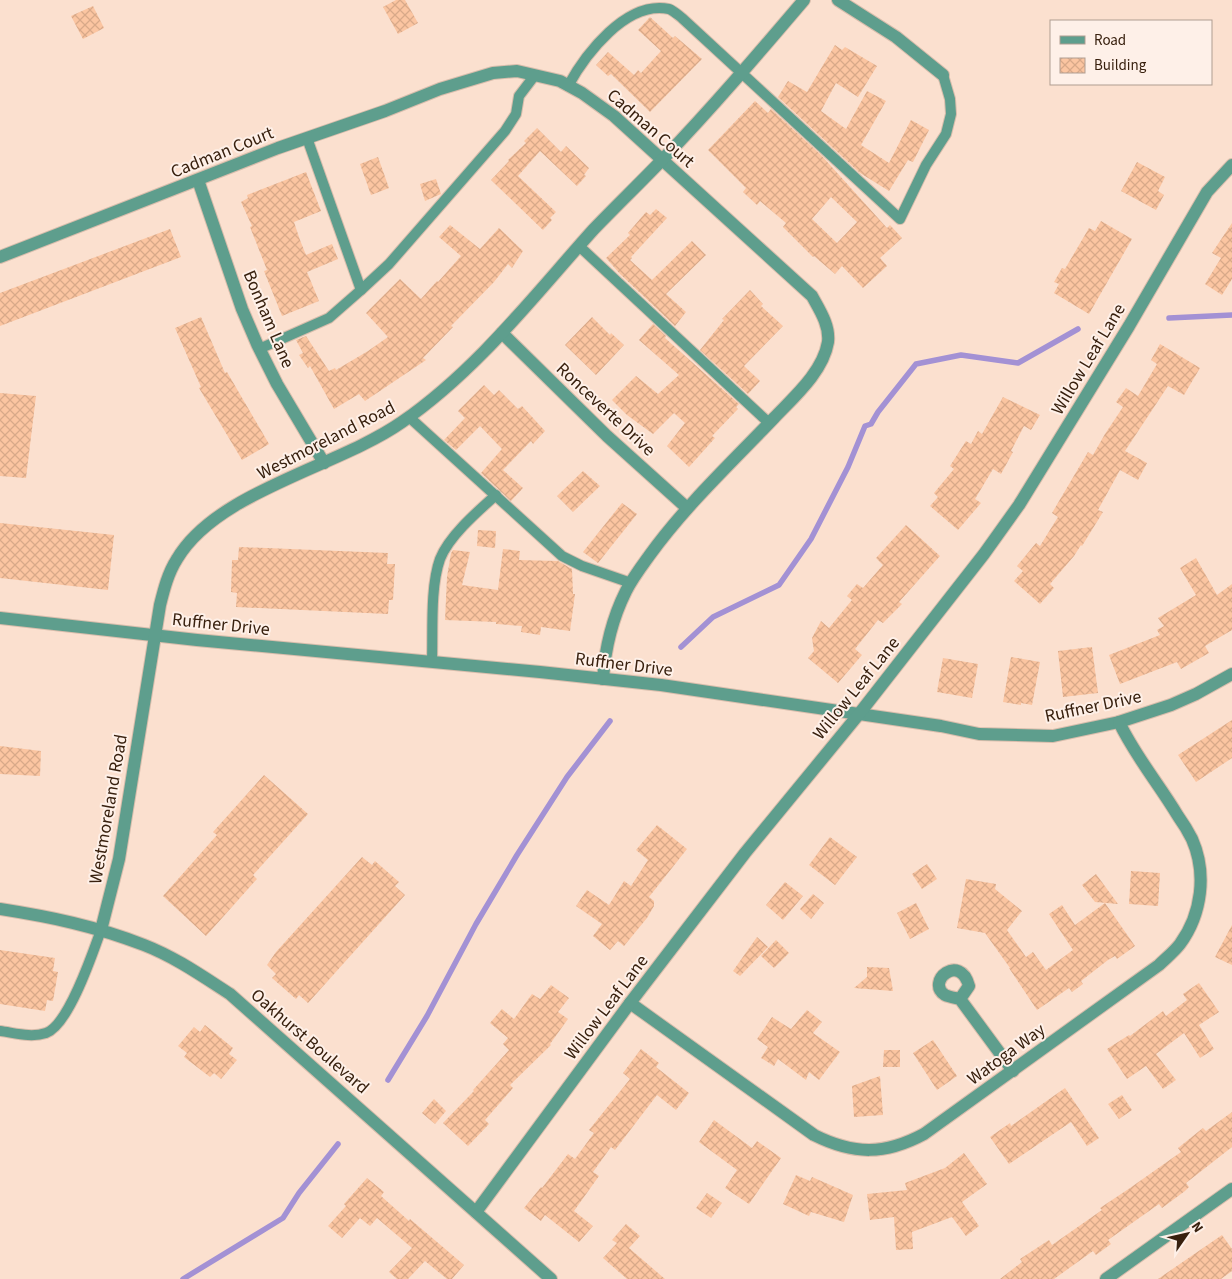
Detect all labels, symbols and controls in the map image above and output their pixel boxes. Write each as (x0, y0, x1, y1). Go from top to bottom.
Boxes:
legend (1050, 20, 1212, 85)
text: Road (1094, 30, 1126, 51)
text: Building (1094, 55, 1147, 76)
street label: Cadman Court (601, 83, 700, 174)
street label: Cadman Court (167, 120, 277, 184)
street label: Bonham Lane (237, 266, 300, 372)
street label: Willow Leaf Lane (1045, 299, 1132, 420)
street label: Ronceverte Drive (551, 357, 661, 462)
street label: Westmoreland Road (253, 395, 400, 486)
street label: Ruffner Drive (171, 607, 271, 642)
street label: Willow Leaf Lane (807, 632, 906, 745)
street label: Ruffner Drive (574, 646, 674, 683)
street label: Ruffner Drive (1043, 684, 1144, 729)
street label: Westmoreland Road (83, 732, 134, 886)
street label: Willow Leaf Lane (559, 950, 654, 1065)
street label: Oakhurst Boulevard (245, 983, 374, 1100)
street label: Watoga Way (962, 1017, 1051, 1091)
north arrow (1162, 1209, 1212, 1259)
text: N (1186, 1218, 1208, 1237)

